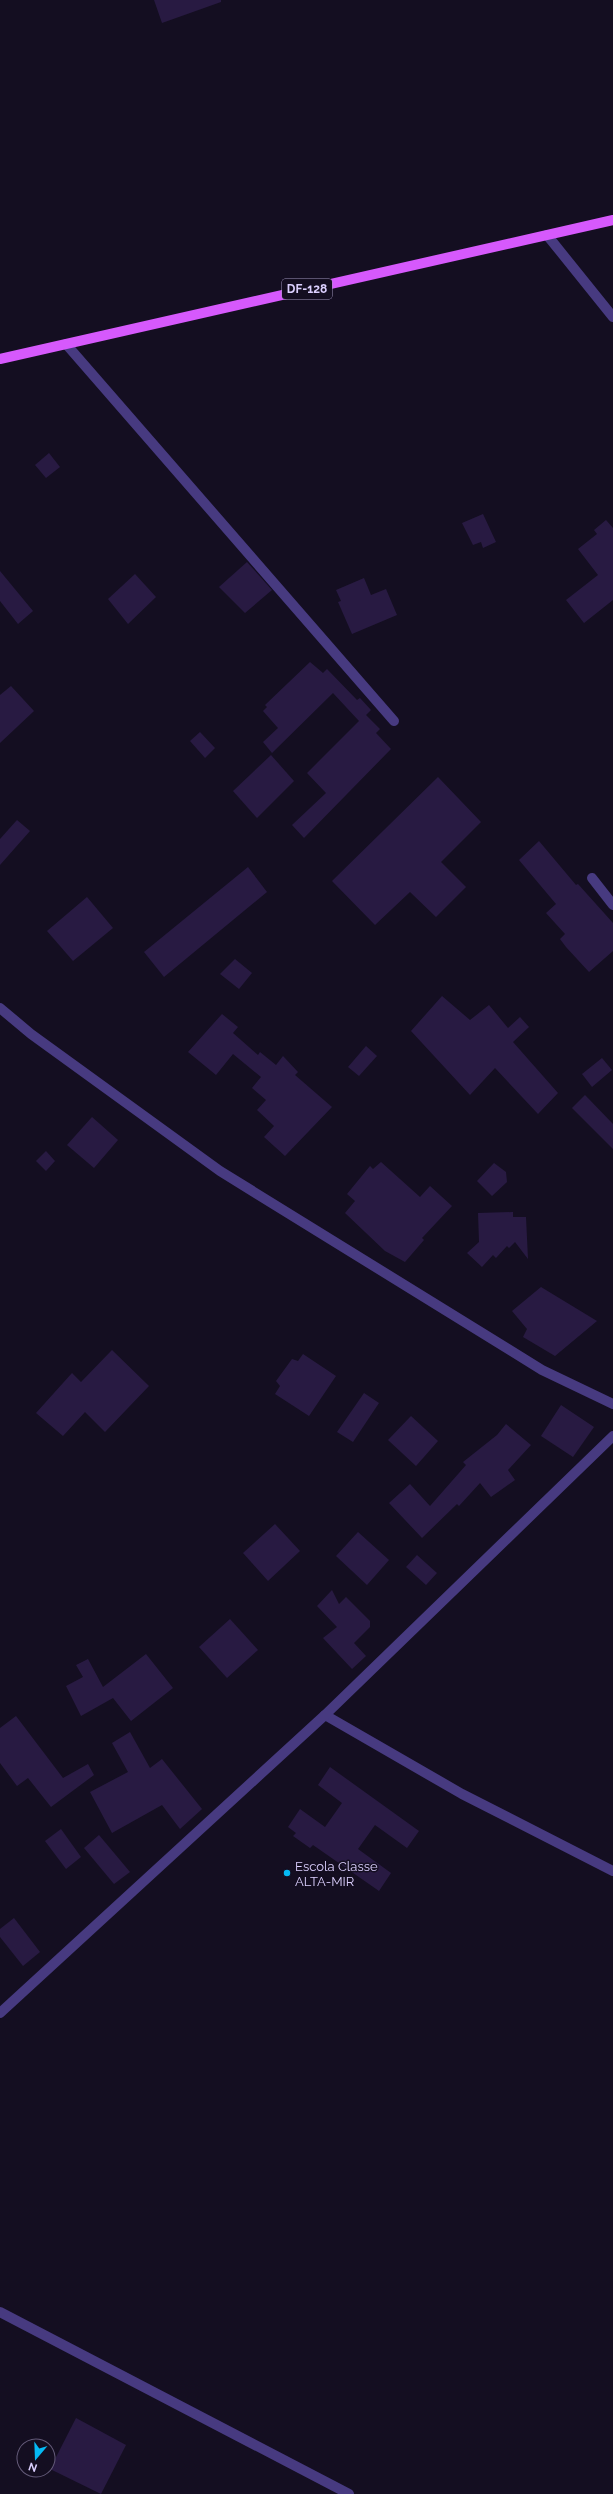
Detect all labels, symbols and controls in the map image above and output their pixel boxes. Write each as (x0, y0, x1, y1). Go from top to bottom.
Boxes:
road number: DF-128 (282, 279, 332, 299)
place label: Escola Classe ALTA-MIR (295, 1859, 378, 1889)
marker: Escola Classe ALTA-MIR (282, 1868, 292, 1878)
north arrow (16, 2438, 56, 2478)
text: N (27, 2459, 39, 2474)

